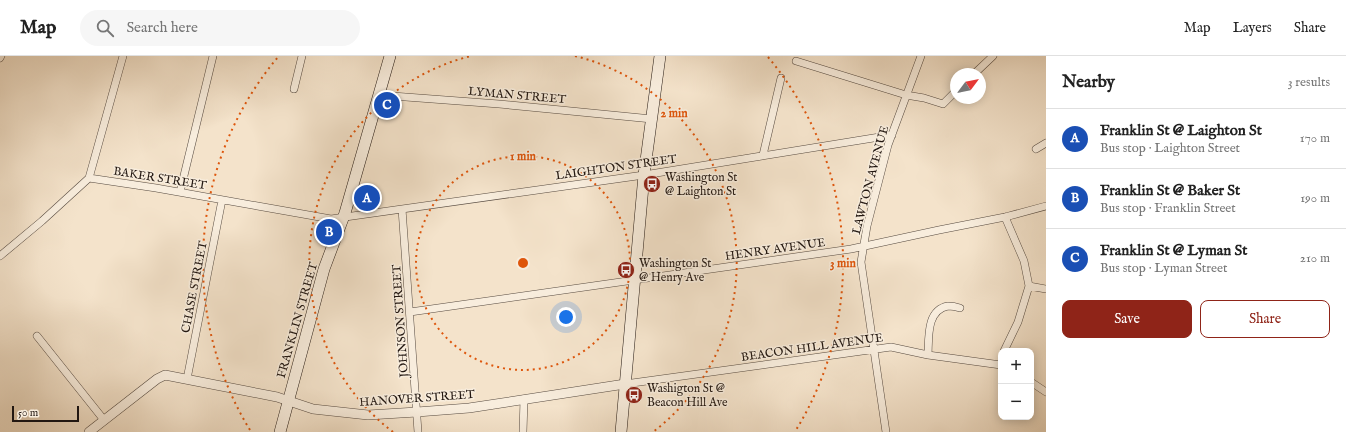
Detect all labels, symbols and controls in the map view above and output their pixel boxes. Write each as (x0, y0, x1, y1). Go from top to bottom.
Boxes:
search box (80, 10, 360, 46)
text: Map (20, 16, 56, 40)
icon: search (94, 17, 116, 39)
text: Search here (126, 18, 198, 37)
text: Map (1184, 19, 1211, 37)
text: Layers (1233, 19, 1272, 37)
text: Share (1294, 19, 1326, 37)
north arrow (950, 68, 986, 104)
text: Nearby (1062, 72, 1115, 93)
text: 3 results (1288, 74, 1330, 91)
street label: LYMAN STREET (467, 84, 567, 107)
pin: C (374, 90, 400, 120)
text: 2 min (660, 106, 688, 121)
text: Franklin St @ Laighton St (1100, 121, 1262, 140)
street label: LAWTON AVENUE (849, 124, 892, 236)
text: A (1071, 130, 1079, 147)
text: 170 m (1300, 130, 1330, 147)
text: Bus stop · Laighton Street (1100, 140, 1240, 157)
text: 1 min (510, 149, 537, 164)
street label: LAIGHTON STREET (554, 152, 678, 183)
street label: BAKER STREET (112, 164, 208, 193)
place label: Washington St @ Laighton St (665, 170, 737, 199)
bus stop icon: Washington St @ Laighton St (642, 174, 662, 194)
text: Franklin St @ Baker St (1100, 181, 1240, 200)
pin: A (354, 183, 380, 213)
text: B (1071, 190, 1079, 207)
text: 190 m (1300, 190, 1330, 207)
text: Bus stop · Franklin Street (1100, 200, 1236, 217)
pin: B (316, 217, 342, 247)
street label: HENRY AVENUE (724, 235, 826, 264)
street label: CHASE STREET (178, 240, 211, 334)
text: Franklin St @ Lyman St (1100, 241, 1247, 260)
text: C (1070, 250, 1080, 267)
text: 210 m (1300, 250, 1330, 267)
centre of rings (516, 256, 530, 270)
place label: Washington St @ Henry Ave (639, 256, 711, 285)
text: 3 min (830, 256, 857, 271)
street label: FRANKLIN STREET (274, 260, 321, 380)
bus stop icon: Washington St @ Henry Ave (616, 260, 636, 280)
text: Bus stop · Lyman Street (1100, 260, 1227, 277)
street label: JOHNSON STREET (389, 264, 413, 380)
button: Save (1062, 300, 1192, 338)
button: Share (1200, 300, 1330, 338)
your location (556, 307, 576, 327)
street label: BEACON HILL AVENUE (740, 330, 884, 365)
map controls (998, 348, 1034, 420)
button: + (998, 348, 1034, 384)
place label: Washigton St @ Beacon Hill Ave (647, 381, 728, 410)
button: − (998, 384, 1034, 420)
bus stop icon: Washigton St @ Beacon Hill Ave (624, 385, 644, 405)
street label: HANOVER STREET (359, 387, 476, 410)
scale bar (12, 404, 79, 423)
text: 50 m (18, 406, 38, 420)

